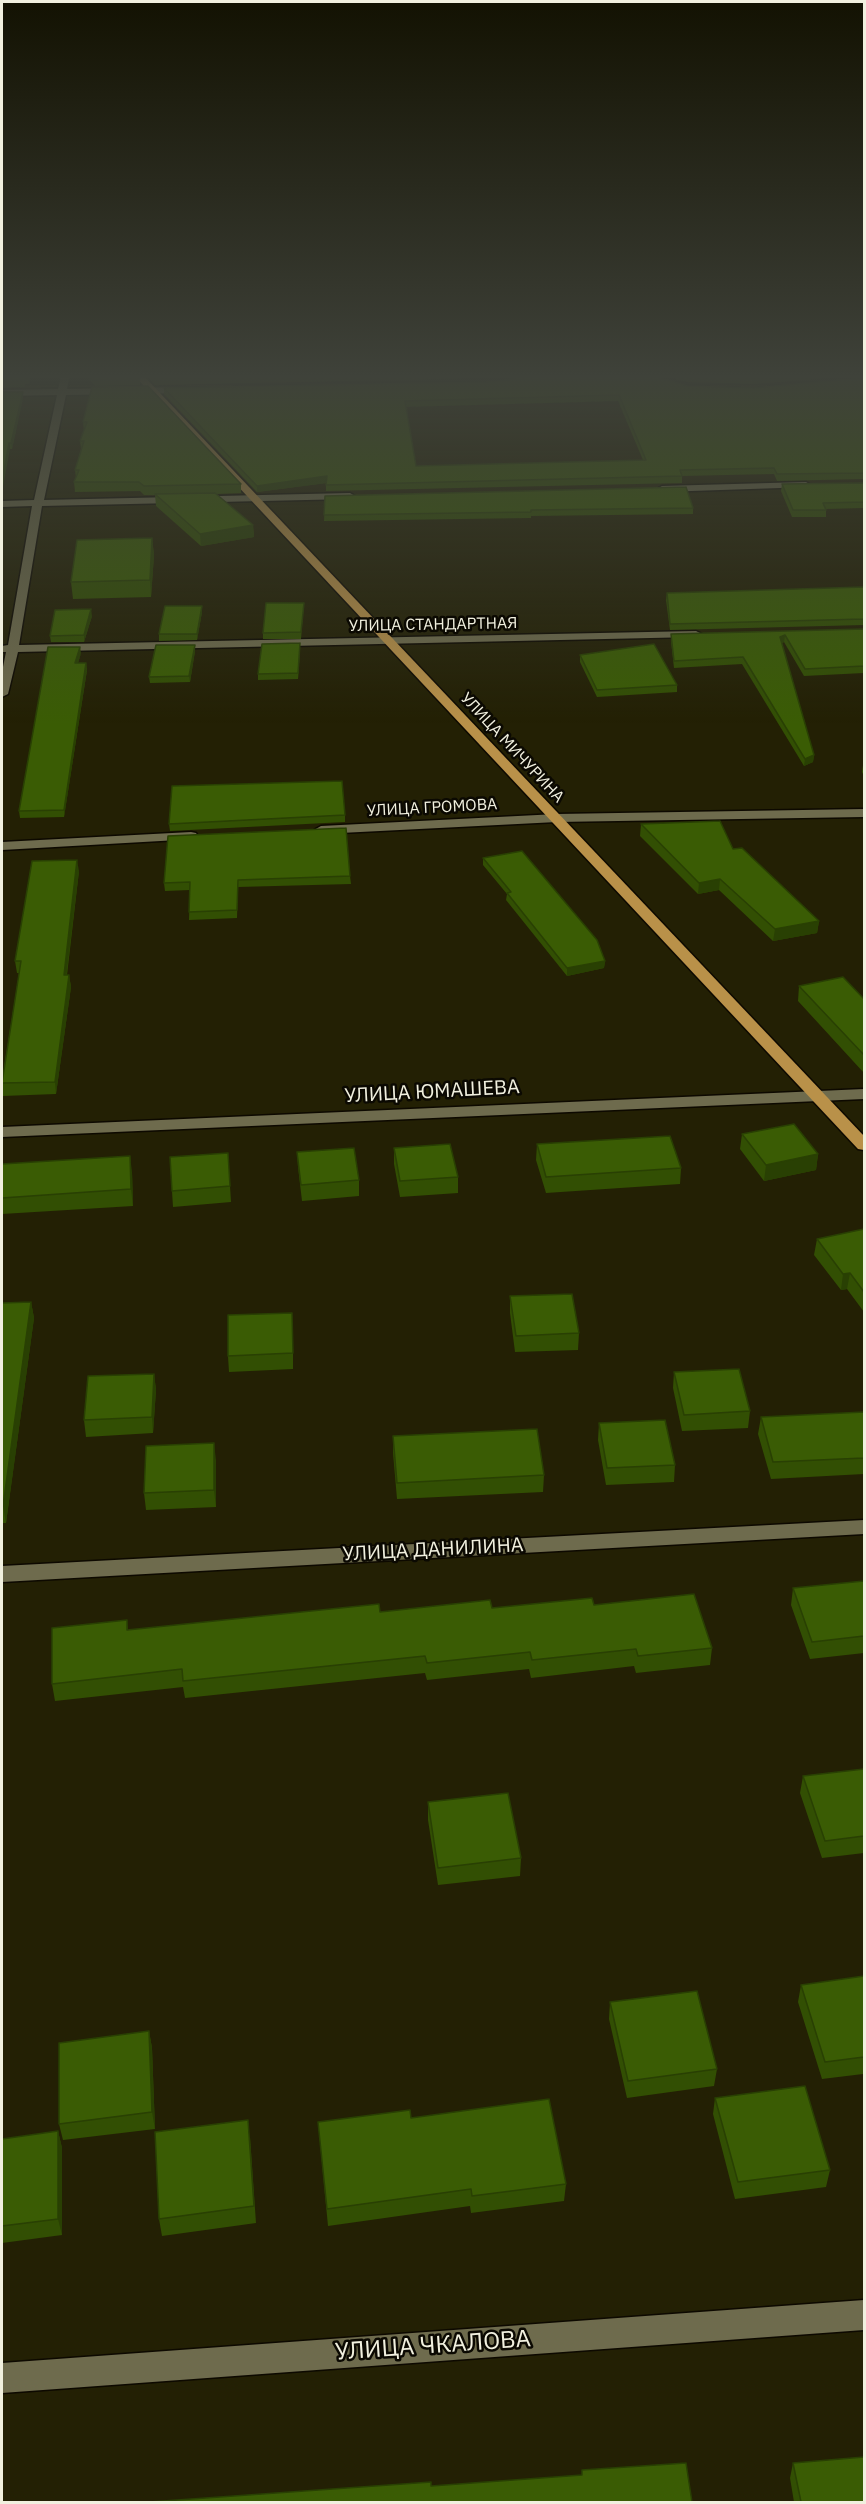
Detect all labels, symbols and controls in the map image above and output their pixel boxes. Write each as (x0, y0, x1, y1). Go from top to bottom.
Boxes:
street label: УЛИЦА СТАНДАРТНАЯ (348, 614, 518, 636)
street label: УЛИЦА МИЧУРИНА (456, 689, 568, 807)
street label: УЛИЦА ГРОМОВА (366, 795, 498, 821)
street label: УЛИЦА ЮМАШЕВА (344, 1075, 520, 1109)
street label: УЛИЦА ДАНИЛИНА (342, 1533, 524, 1567)
street label: УЛИЦА ЧКАЛОВА (334, 2325, 532, 2367)

